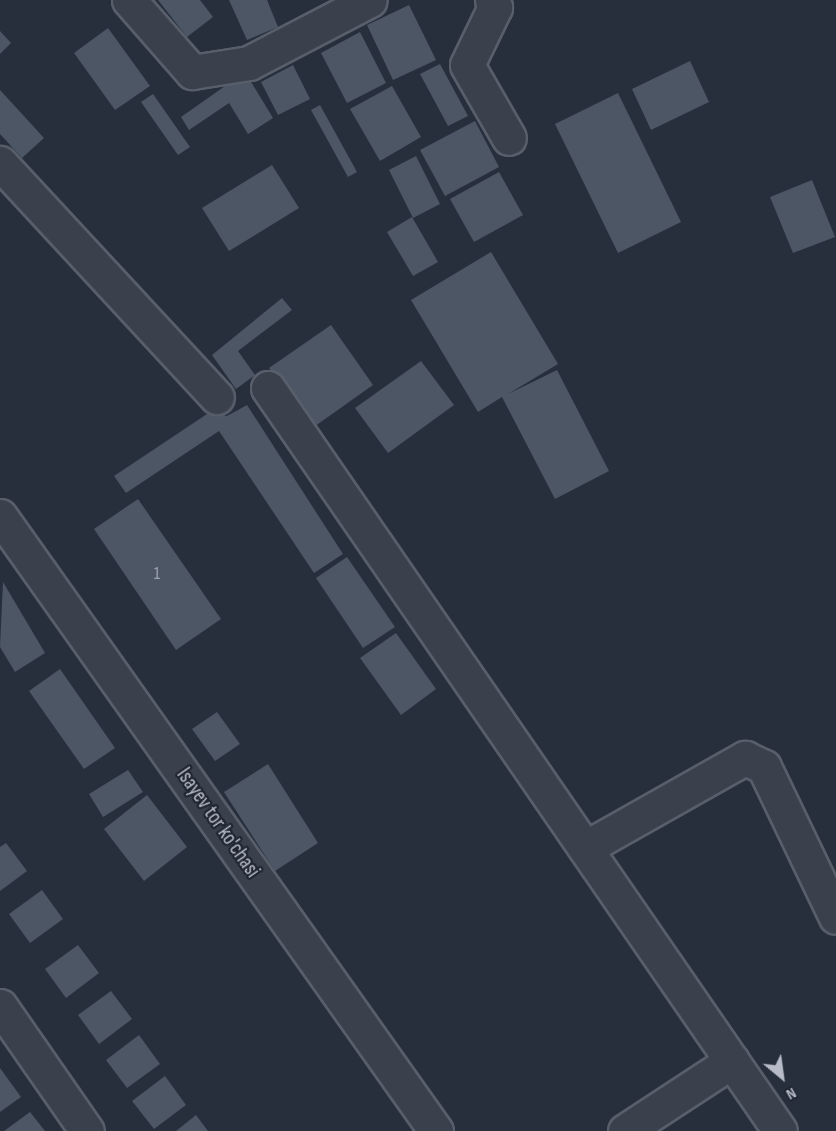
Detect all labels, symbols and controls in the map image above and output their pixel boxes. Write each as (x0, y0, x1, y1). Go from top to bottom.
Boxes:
house number: 1 (154, 563, 160, 585)
street label: Isayev tor ko'chasi (171, 763, 265, 883)
north arrow (752, 1047, 812, 1107)
text: N (783, 1083, 799, 1104)

